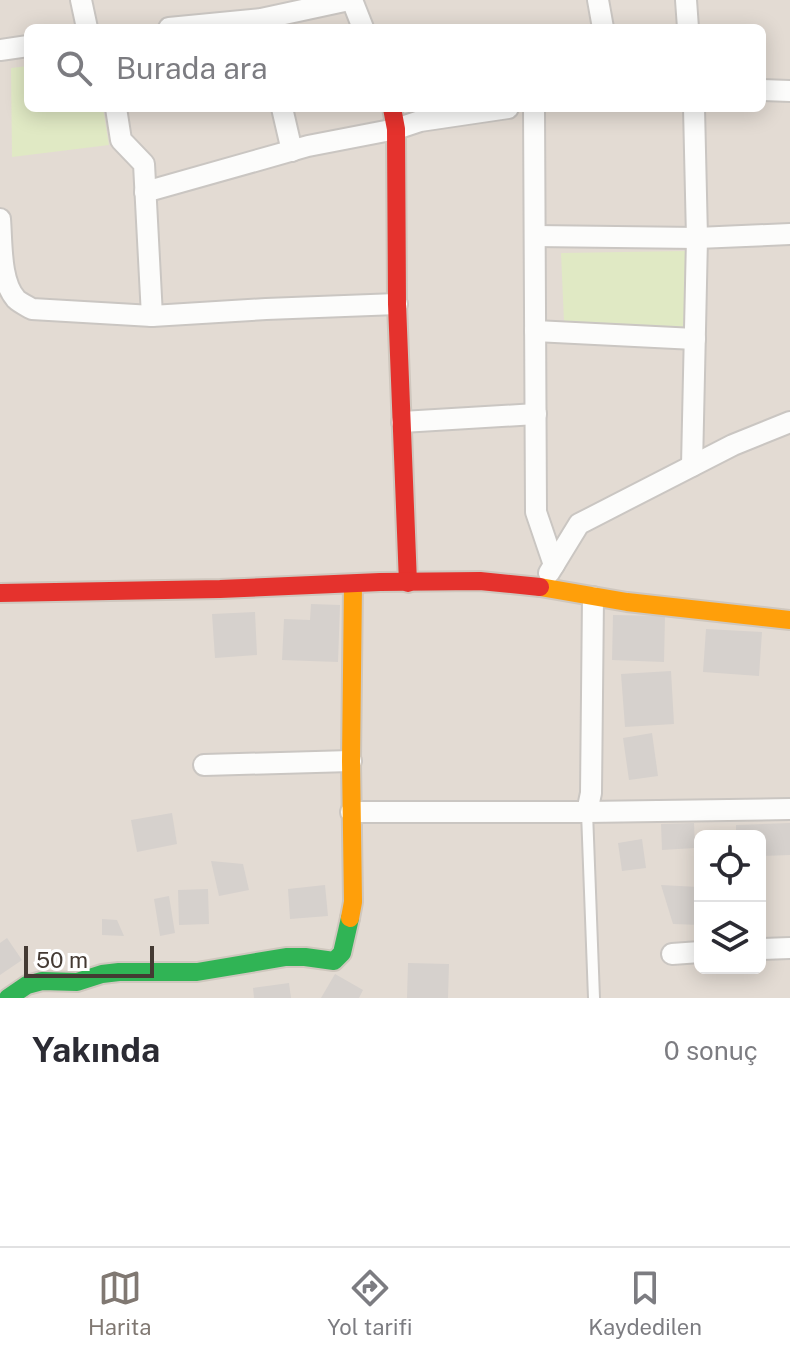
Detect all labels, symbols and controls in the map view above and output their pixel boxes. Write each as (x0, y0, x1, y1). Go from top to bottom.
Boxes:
search box (24, 24, 766, 112)
icon: search (52, 46, 96, 90)
text: Burada ara (116, 50, 268, 86)
map controls (694, 830, 766, 974)
button: locate (694, 830, 766, 902)
button: layers (694, 902, 766, 974)
scale bar (24, 942, 154, 978)
text: 50 m (36, 947, 88, 973)
text: Yakında (32, 1030, 160, 1070)
text: 0 sonuç (664, 1035, 758, 1066)
tab: Harita (88, 1266, 151, 1340)
tab: Yol tarifi (327, 1266, 412, 1340)
tab: Kaydedilen (588, 1266, 702, 1340)

